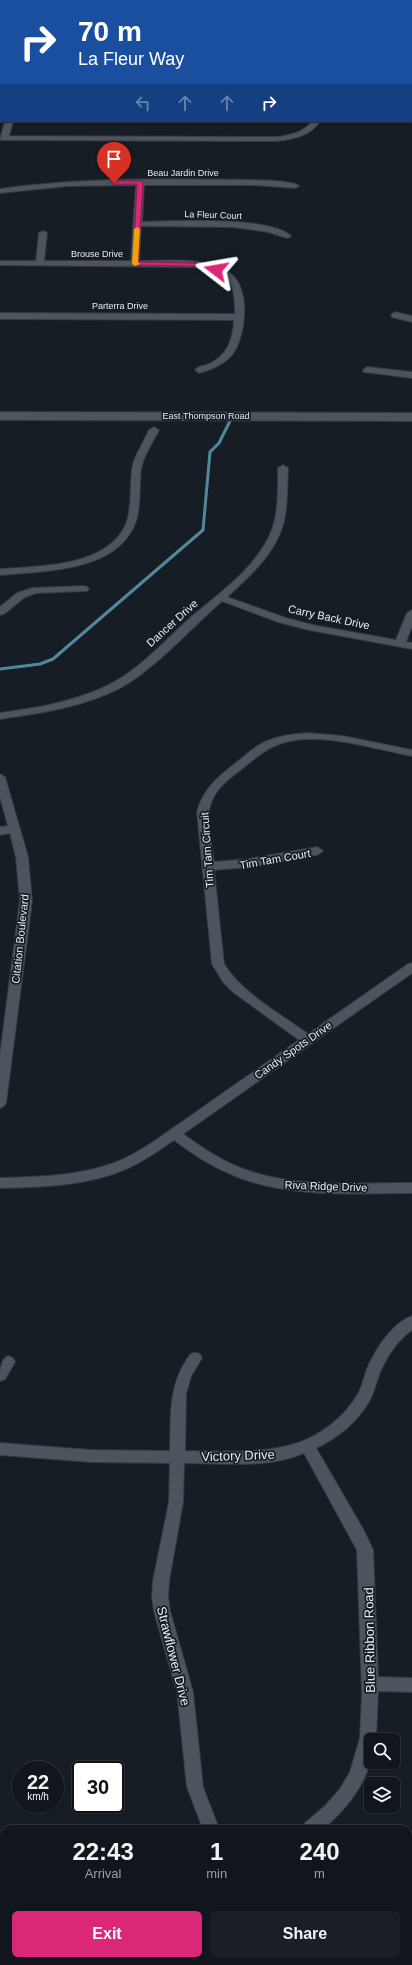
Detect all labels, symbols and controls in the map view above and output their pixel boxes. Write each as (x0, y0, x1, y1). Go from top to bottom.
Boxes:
icon: right (12, 16, 64, 68)
text: 70 m (78, 16, 142, 47)
text: La Fleur Way (78, 49, 184, 69)
icon: left (132, 92, 154, 114)
icon: ahead (174, 92, 196, 114)
icon: ahead (216, 92, 238, 114)
icon: right (258, 92, 280, 114)
pin (97, 142, 131, 183)
icon: arrive (103, 148, 125, 170)
street label: Beau Jardin Drive (147, 168, 219, 178)
street label: La Fleur Court (184, 209, 242, 221)
street label: Brouse Drive (71, 249, 123, 259)
position arrow (195, 249, 237, 291)
street label: Parterra Drive (92, 301, 148, 311)
street label: East Thompson Road (163, 411, 249, 421)
street label: Dancer Drive (144, 597, 200, 649)
street label: Carry Back Drive (287, 602, 371, 632)
street label: Tim Tam Circuit (198, 812, 216, 888)
street label: Tim Tam Court (239, 847, 311, 871)
street label: Citation Boulevard (9, 894, 31, 984)
street label: Candy Spots Drive (252, 1019, 334, 1081)
street label: Riva Ridge Drive (285, 1179, 367, 1193)
street label: Victory Drive (201, 1447, 275, 1464)
street label: Blue Ribbon Road (361, 1587, 378, 1693)
street label: Strawflower Drive (154, 1605, 193, 1707)
map controls (364, 1733, 400, 1813)
button: search (364, 1733, 400, 1769)
speed limit sign: 30 (72, 1761, 124, 1813)
text: 22 (27, 1771, 49, 1793)
button: layers (364, 1777, 400, 1813)
text: km/h (27, 1791, 49, 1802)
text: 22:43 (72, 1838, 134, 1865)
text: 1 (210, 1838, 223, 1865)
text: 240 (300, 1838, 340, 1865)
text: Arrival (85, 1866, 122, 1881)
text: min (206, 1866, 227, 1881)
text: m (314, 1866, 325, 1881)
button: Exit (12, 1911, 202, 1957)
button: Share (210, 1911, 400, 1957)

